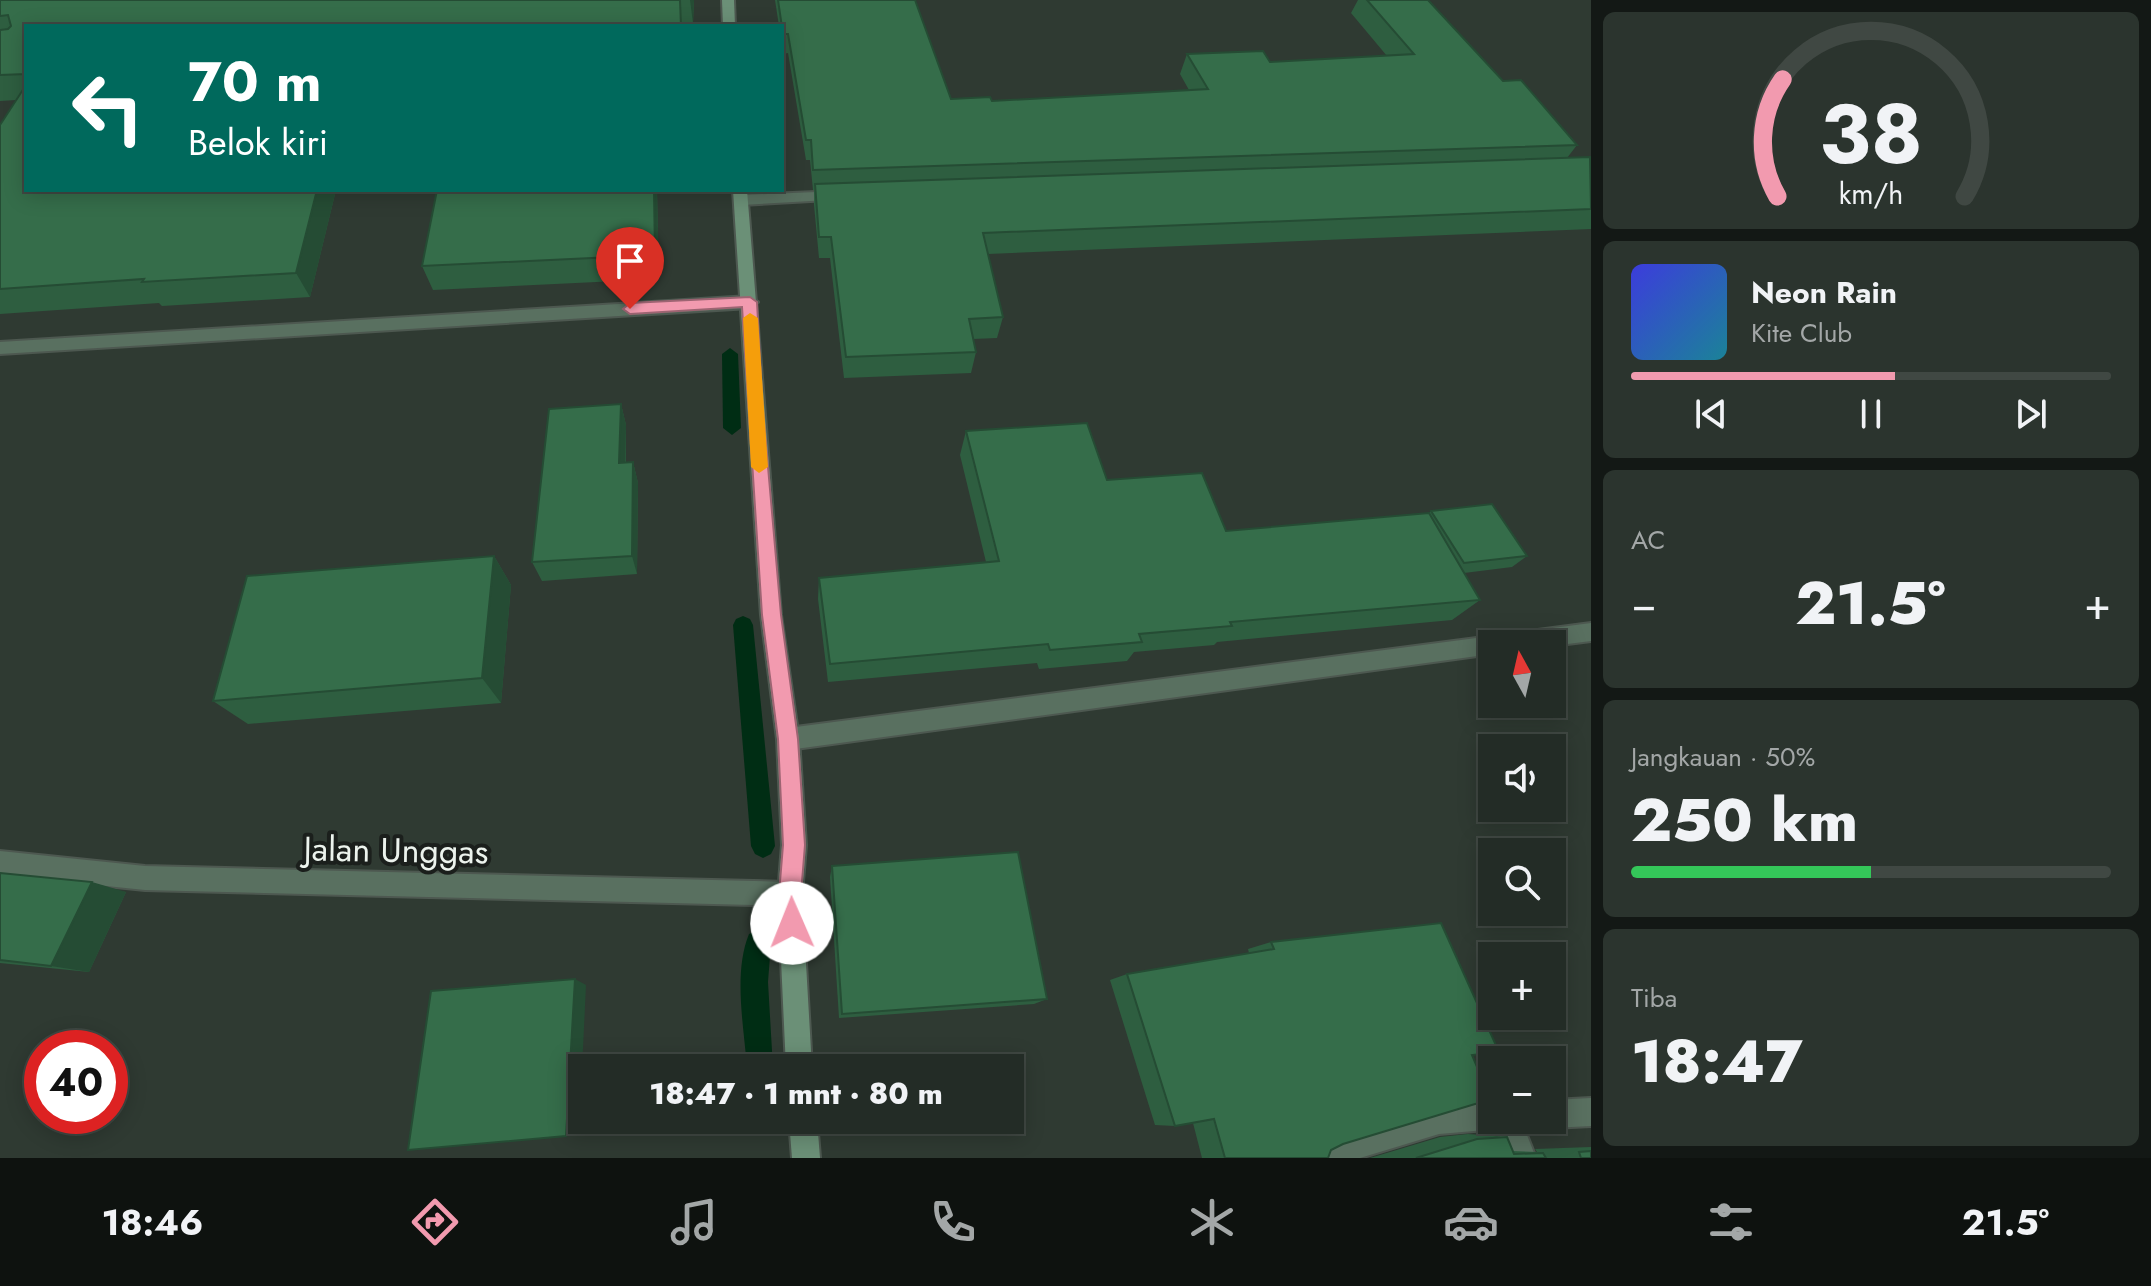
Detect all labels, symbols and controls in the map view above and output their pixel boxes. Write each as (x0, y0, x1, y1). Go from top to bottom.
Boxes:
text: 70 m (188, 41, 322, 122)
icon: left (56, 56, 160, 160)
text: 38 (1819, 73, 1923, 193)
text: Belok kiri (188, 116, 328, 168)
text: km/h (1839, 173, 1903, 215)
pin (596, 227, 664, 309)
icon: arrive (608, 239, 652, 283)
text: Neon Rain (1751, 271, 1897, 314)
text: Kite Club (1751, 314, 1852, 352)
icon: previous (1689, 392, 1733, 436)
icon: pause (1849, 392, 1893, 436)
icon: next (2009, 392, 2053, 436)
text: AC (1631, 521, 1665, 559)
text: 21.5° (1795, 560, 1946, 647)
text: − (1631, 572, 1657, 636)
text: + (2084, 572, 2111, 636)
north arrow (1478, 630, 1566, 718)
map controls (1478, 630, 1566, 1134)
button: sound (1478, 734, 1566, 822)
text: Jangkauan · 50% (1631, 738, 1815, 776)
text: 250 km (1631, 777, 1858, 864)
street label: Jalan Unggas (299, 824, 489, 877)
button: search (1478, 838, 1566, 926)
position arrow (750, 881, 834, 965)
button: + (1478, 942, 1566, 1030)
text: Tiba (1631, 979, 1677, 1017)
text: 18:47 (1631, 1018, 1803, 1105)
speed limit sign: 40 (24, 1030, 128, 1134)
button: − (1478, 1046, 1566, 1134)
text: 18:47 · 1 mnt · 80 m (649, 1072, 943, 1115)
icon: directions (407, 1194, 463, 1250)
icon: music (666, 1194, 722, 1250)
icon: phone (925, 1194, 981, 1250)
icon: climate (1184, 1194, 1240, 1250)
icon: car (1443, 1194, 1499, 1250)
icon: filters (1703, 1194, 1759, 1250)
text: 18:46 (102, 1196, 203, 1248)
text: 21.5° (1962, 1196, 2049, 1248)

